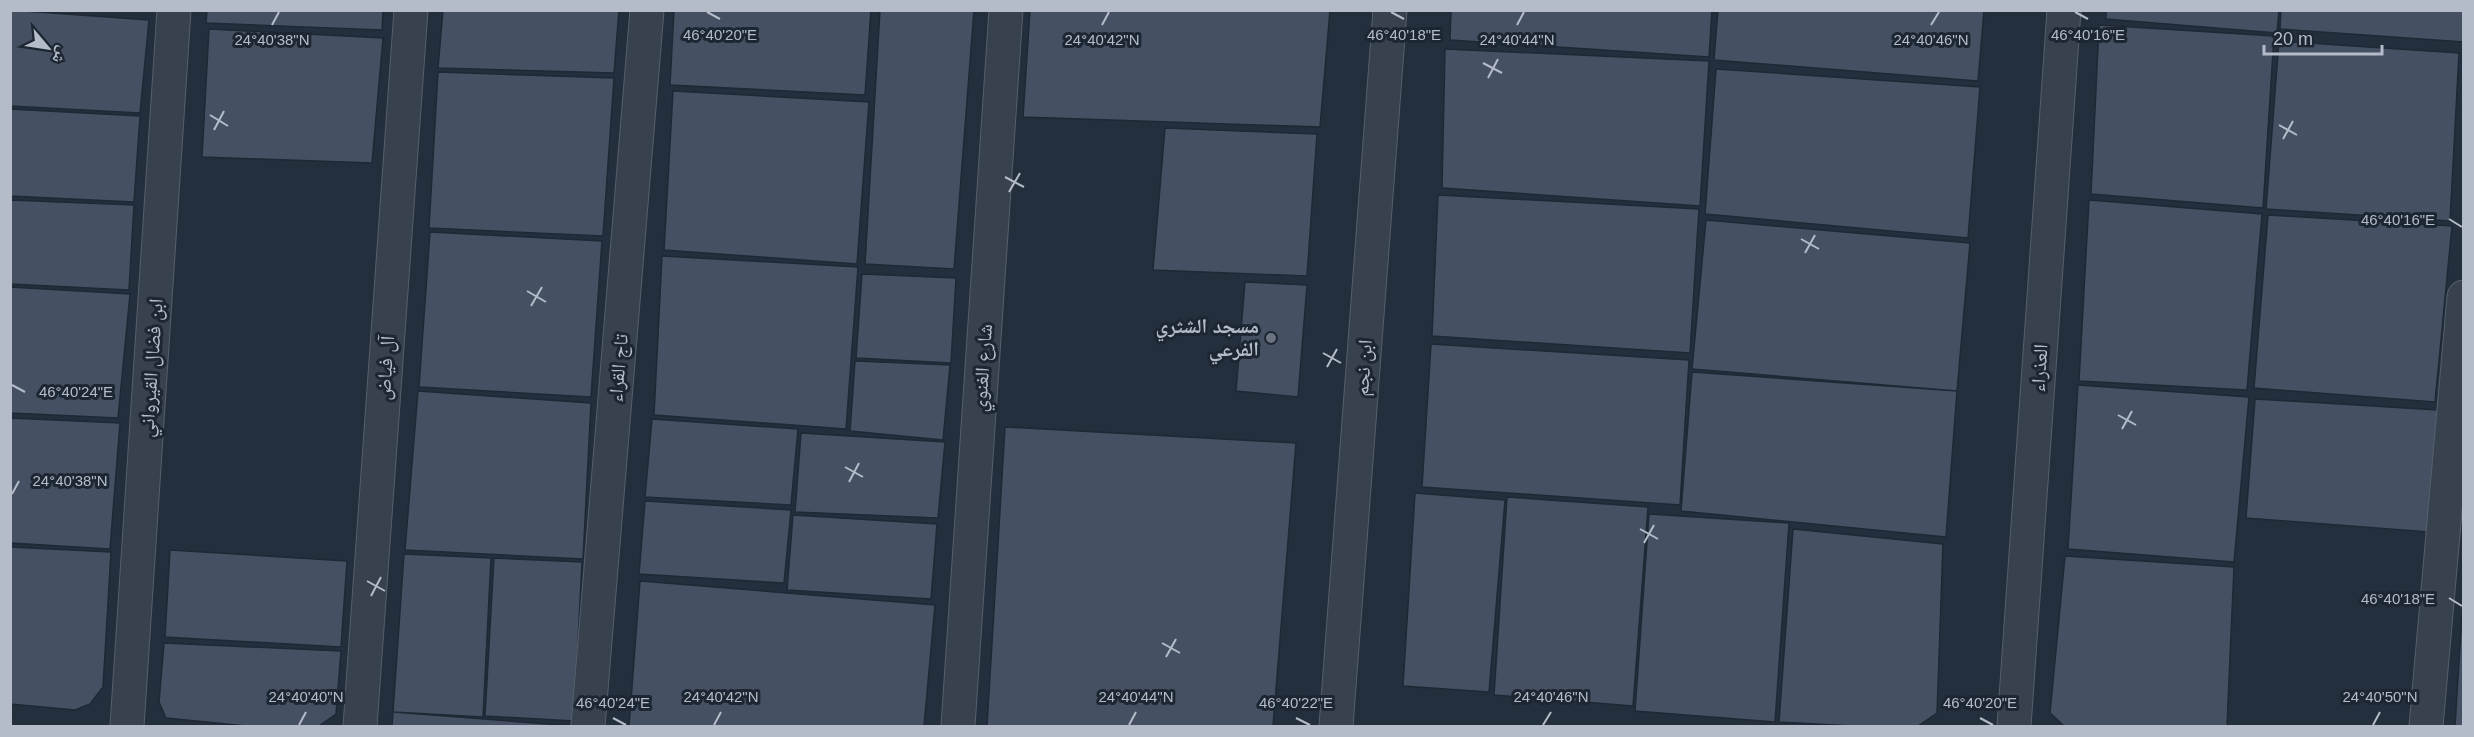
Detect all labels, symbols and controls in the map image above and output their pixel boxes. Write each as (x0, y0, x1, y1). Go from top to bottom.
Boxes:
north arrow (18, 18, 78, 78)
scale bar (2264, 18, 2382, 56)
text: 46°40'20"E (683, 26, 757, 43)
text: 46°40'18"E (1367, 26, 1441, 43)
text: 46°40'16"E (2051, 26, 2125, 43)
text: 20 m (2273, 29, 2313, 49)
text: 24°40'38"N (234, 31, 310, 48)
text: 24°40'42"N (1064, 31, 1140, 48)
text: 24°40'44"N (1479, 31, 1555, 48)
text: 24°40'46"N (1893, 31, 1969, 48)
text: ش (48, 43, 72, 67)
text: 46°40'16"E (2361, 211, 2435, 228)
street label: ابن فضال القيرواني (135, 298, 172, 439)
place label: مسجد الشثري الفرعي (1155, 315, 1259, 365)
street label: شارع الغنوي (968, 323, 1001, 413)
marker: مسجد الشثري الفرعي (1264, 331, 1278, 345)
street label: تاج القراء (604, 333, 634, 403)
street label: آل فياض (372, 334, 399, 401)
street label: ابن نجم (1350, 339, 1379, 397)
street label: العذراء (2026, 343, 2052, 393)
text: 46°40'24"E (39, 383, 113, 400)
text: 24°40'38"N (32, 472, 108, 489)
text: 46°40'18"E (2361, 590, 2435, 607)
text: 24°40'40"N (268, 688, 344, 705)
text: 24°40'42"N (683, 688, 759, 705)
text: 24°40'44"N (1098, 688, 1174, 705)
text: 24°40'46"N (1513, 688, 1589, 705)
text: 24°40'50"N (2342, 688, 2418, 705)
text: 46°40'24"E (576, 694, 650, 711)
text: 46°40'22"E (1259, 694, 1333, 711)
text: 46°40'20"E (1943, 694, 2017, 711)

